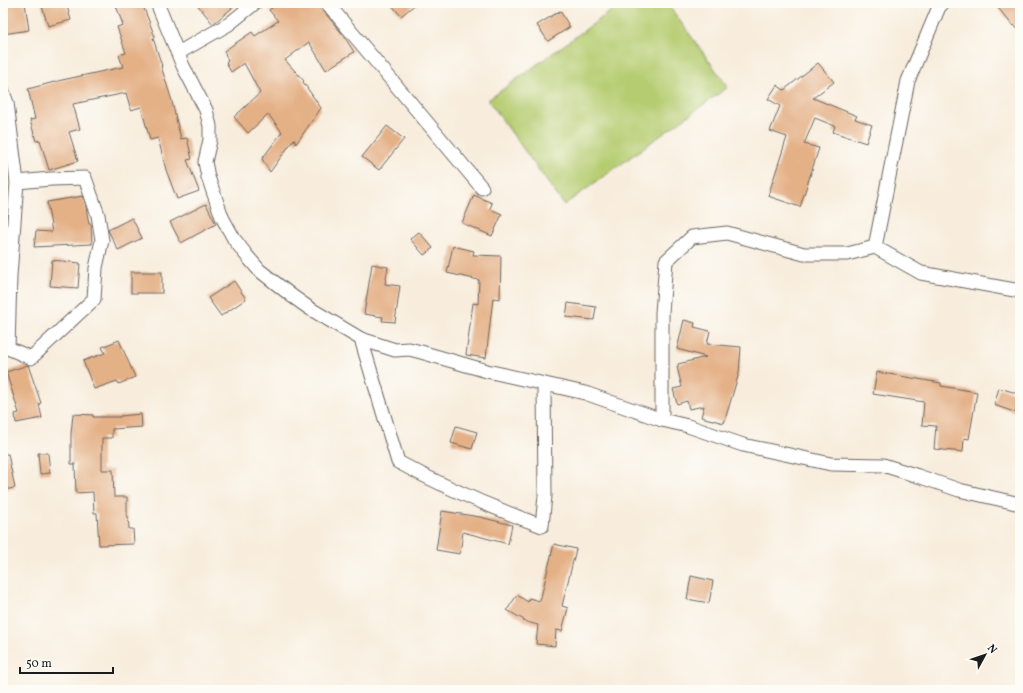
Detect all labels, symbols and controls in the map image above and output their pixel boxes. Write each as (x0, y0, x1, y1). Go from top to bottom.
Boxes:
north arrow (965, 635, 1005, 675)
text: N (983, 642, 1000, 657)
scale bar (20, 649, 113, 675)
text: 50 m (26, 656, 52, 672)

